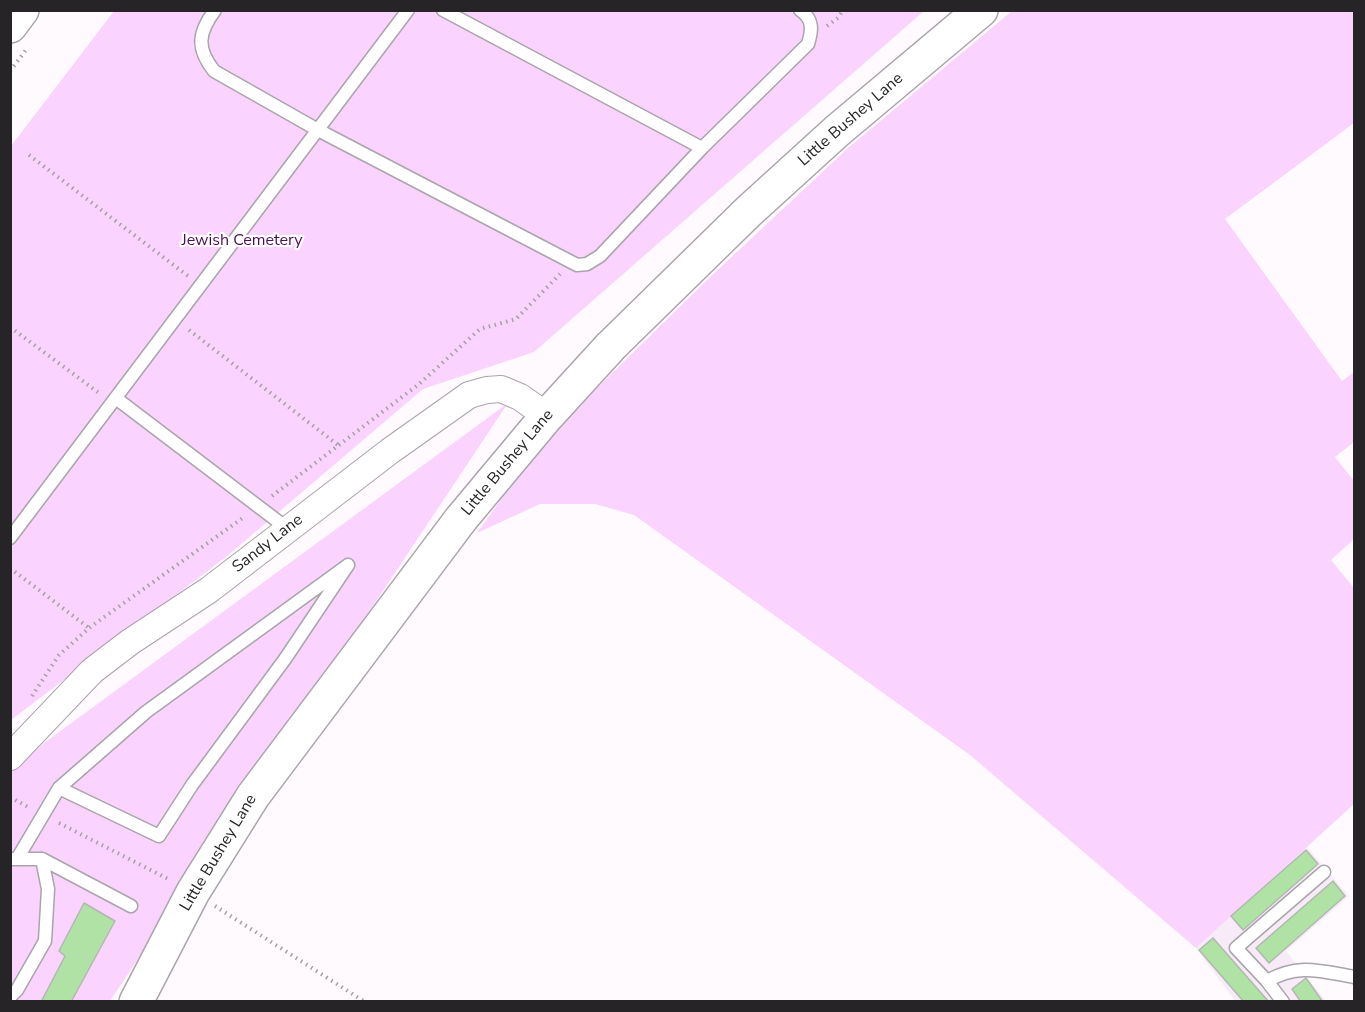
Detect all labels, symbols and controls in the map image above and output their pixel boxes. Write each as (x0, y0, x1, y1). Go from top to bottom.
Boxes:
street label: Little Bushey Lane (795, 69, 907, 171)
park label: Jewish Cemetery (181, 231, 303, 251)
street label: Little Bushey Lane (458, 406, 558, 520)
street label: Sandy Lane (229, 511, 307, 577)
street label: Little Bushey Lane (177, 791, 261, 915)

